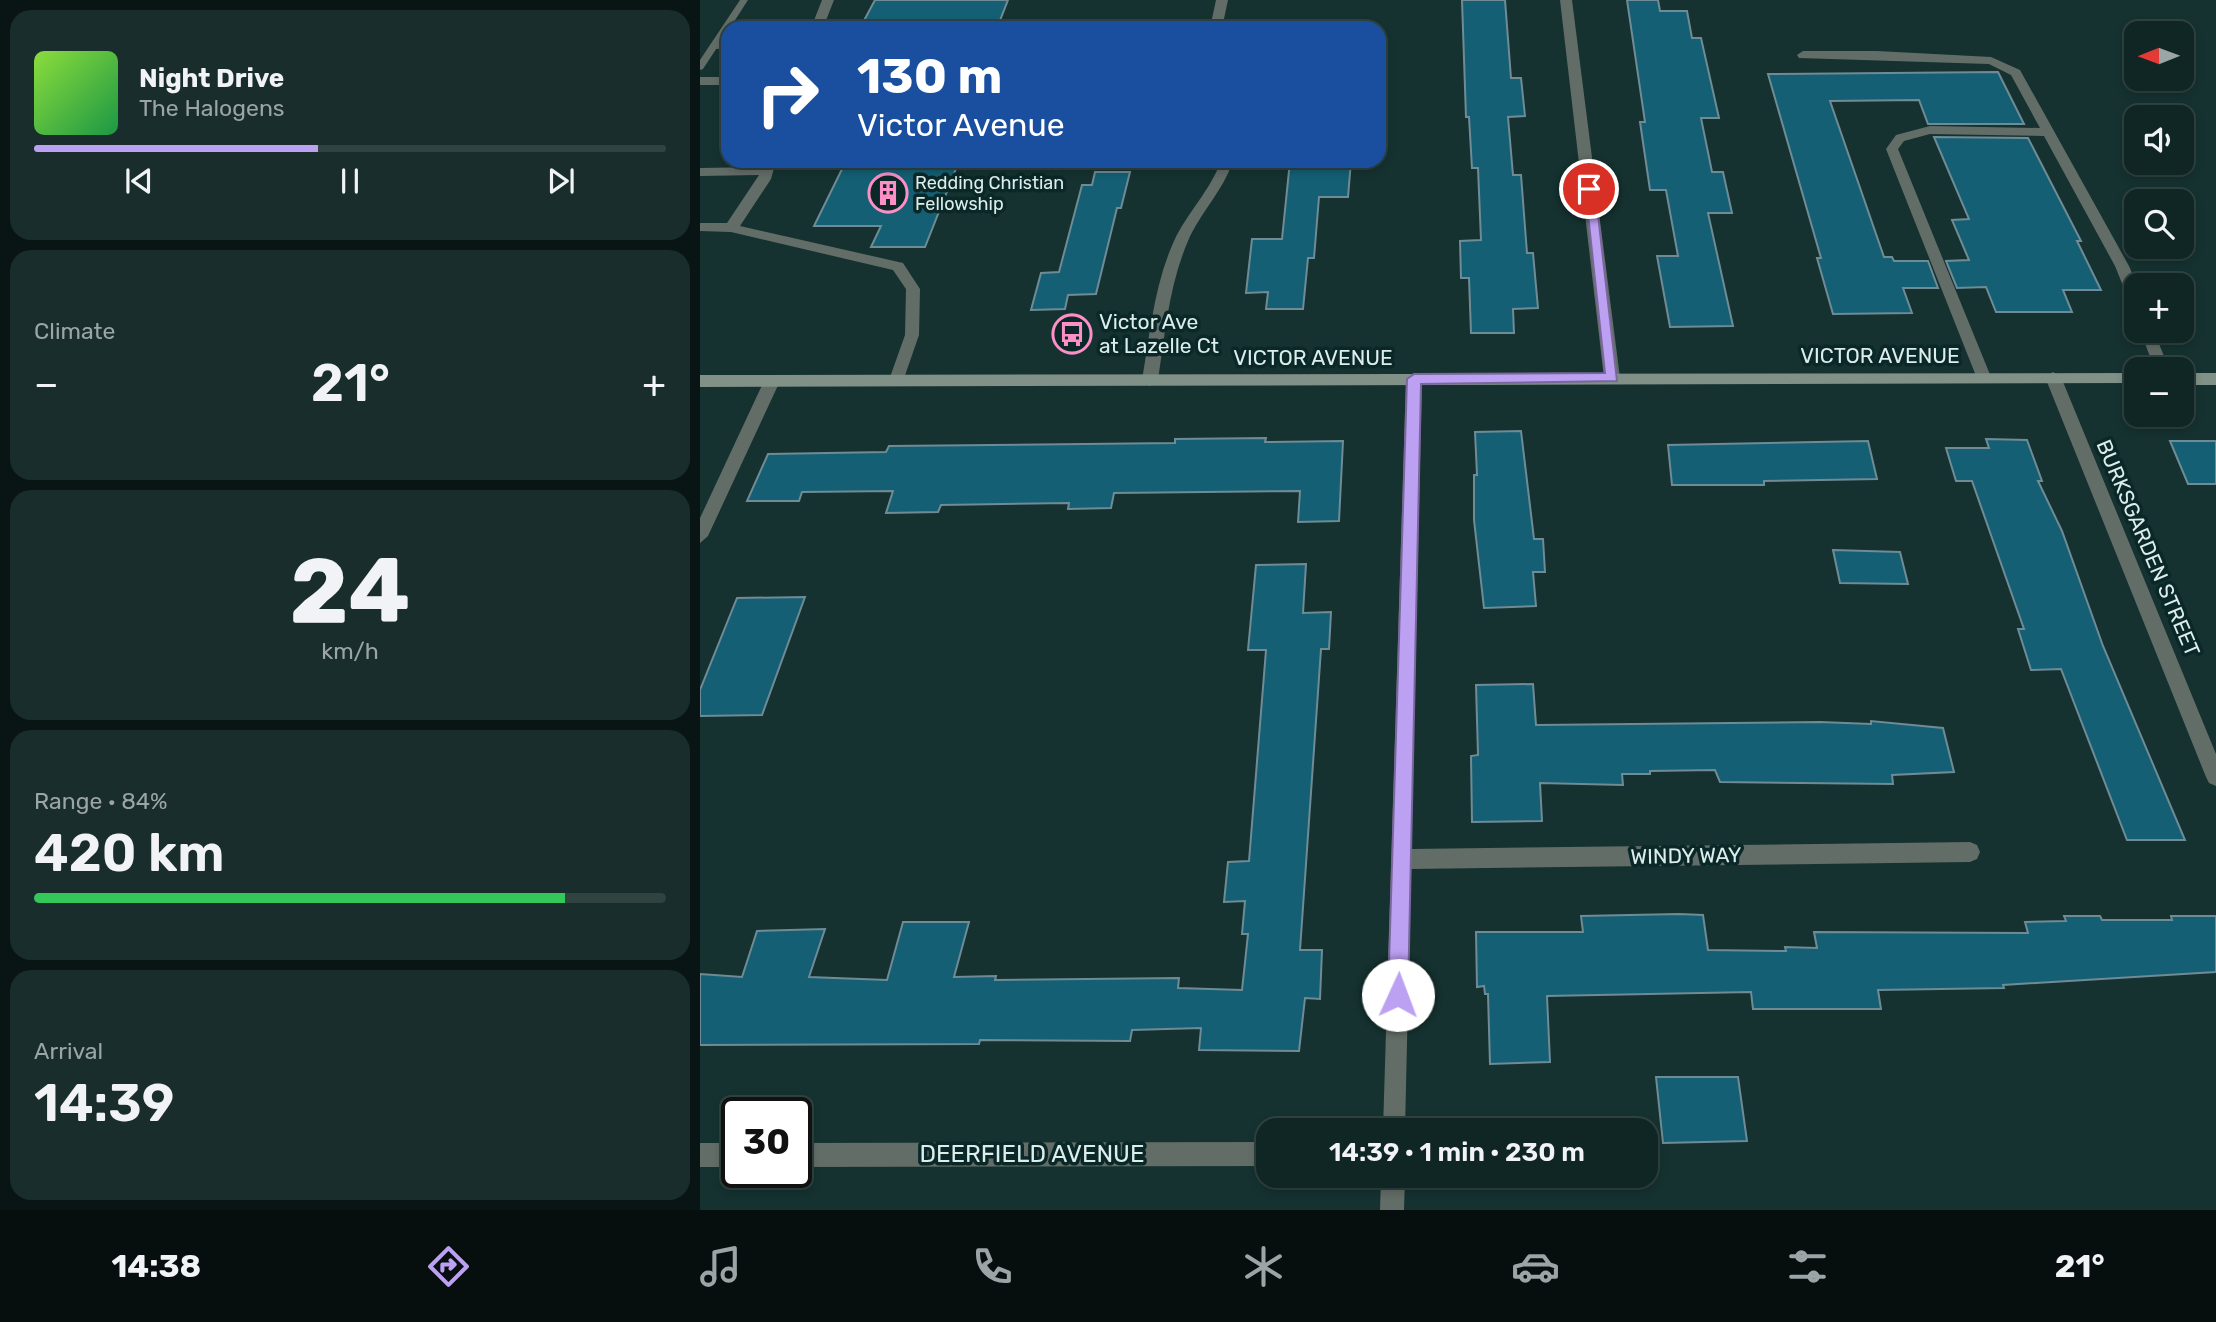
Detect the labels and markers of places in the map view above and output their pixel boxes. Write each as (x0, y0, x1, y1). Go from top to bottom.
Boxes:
pin (1559, 159, 1619, 219)
building icon: Redding Christian Fellowship (867, 172, 909, 214)
place label: Redding Christian Fellowship (915, 172, 1064, 215)
place label: Victor Ave at Lazelle Ct (1099, 309, 1219, 358)
bus stop icon: Victor Ave at Lazelle Ct (1051, 313, 1093, 355)

